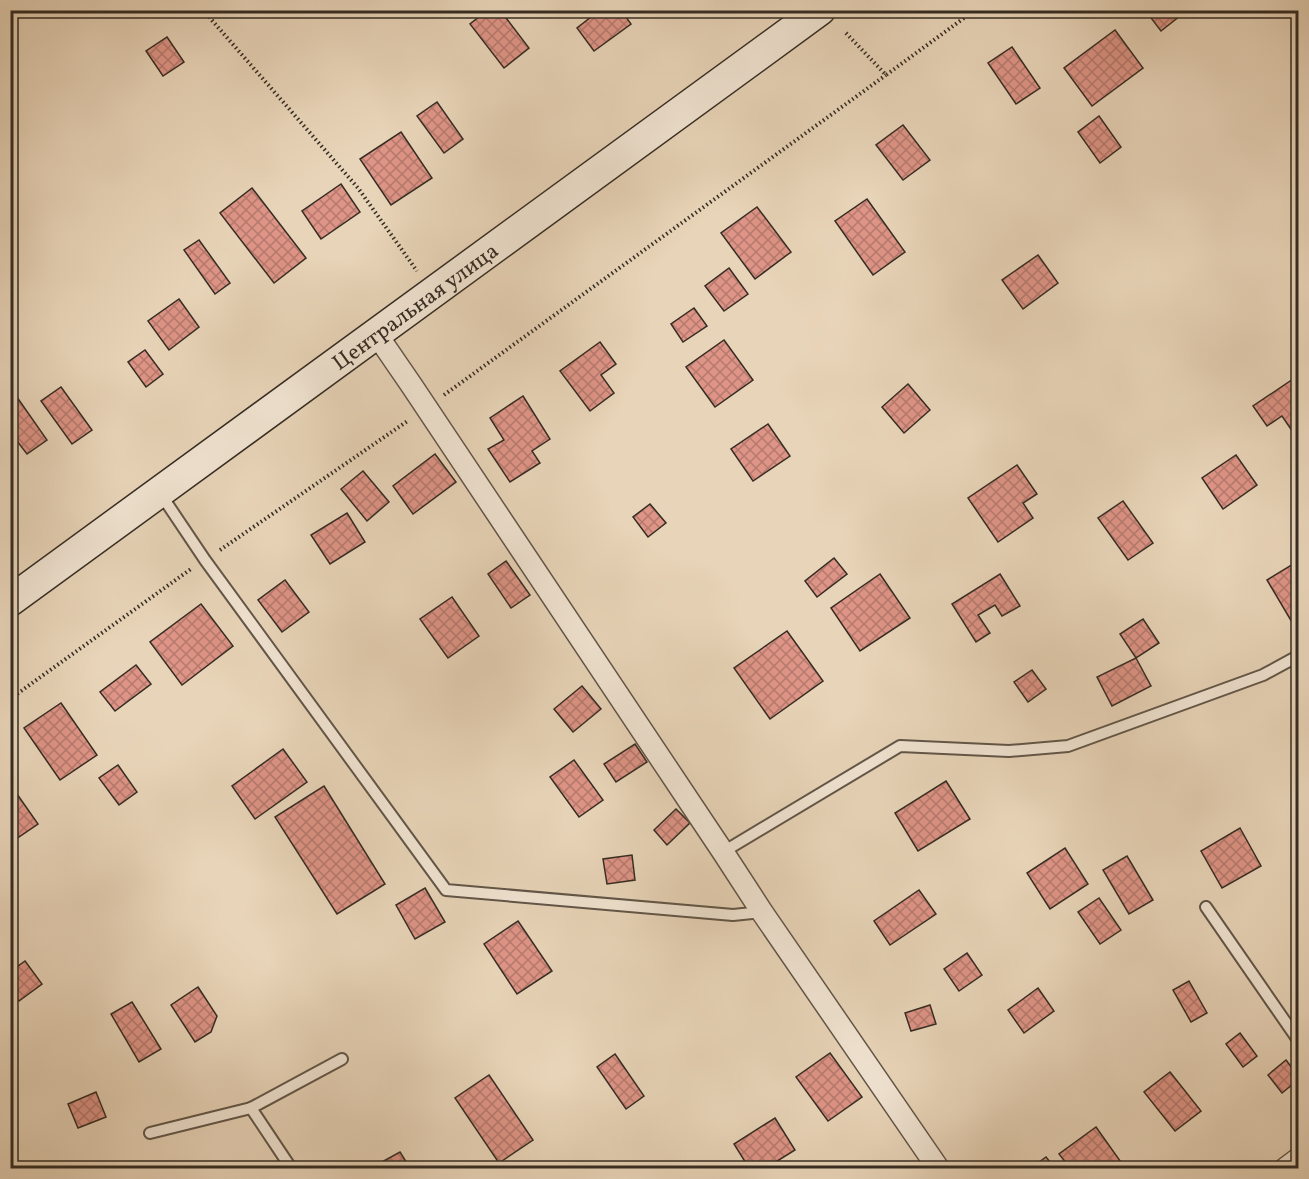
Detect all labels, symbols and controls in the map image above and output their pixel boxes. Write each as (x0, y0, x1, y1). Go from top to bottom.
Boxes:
street label: Центральная улица (327, 236, 506, 379)

